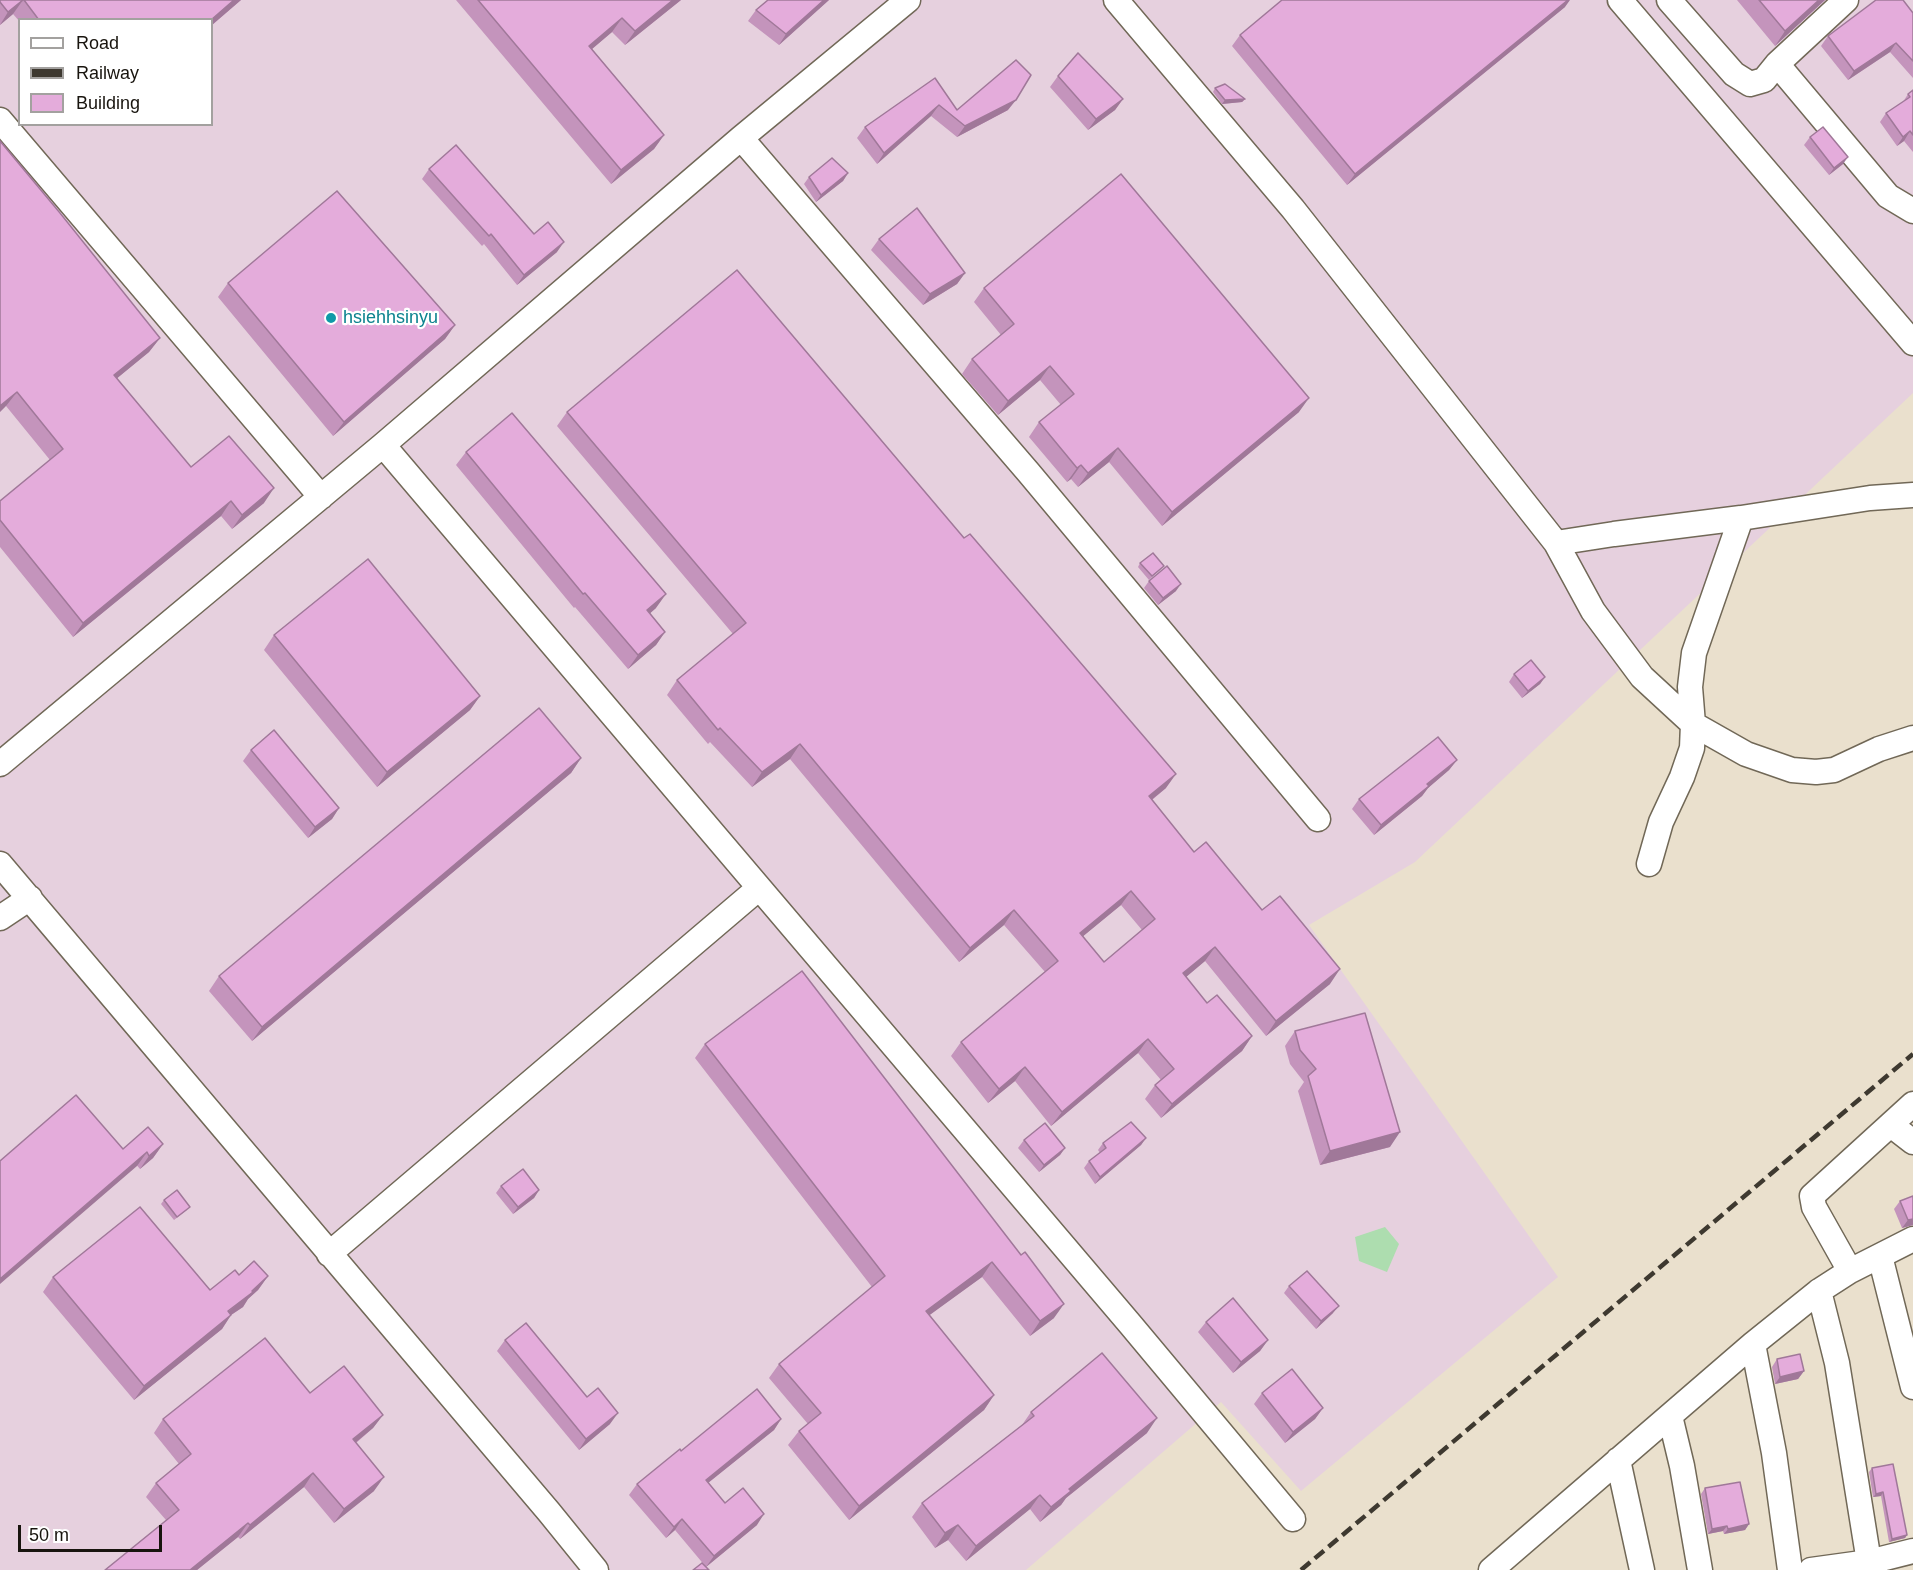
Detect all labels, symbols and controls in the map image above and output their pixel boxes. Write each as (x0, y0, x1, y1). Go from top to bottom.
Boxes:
legend (18, 18, 213, 126)
text: Road (76, 33, 119, 53)
text: Railway (76, 63, 139, 83)
text: Building (76, 93, 140, 113)
place label: hsiehhsinyu (343, 307, 438, 329)
marker: hsiehhsinyu (324, 311, 338, 325)
scale bar (21, 1513, 165, 1551)
text: 50 m (29, 1525, 69, 1545)

